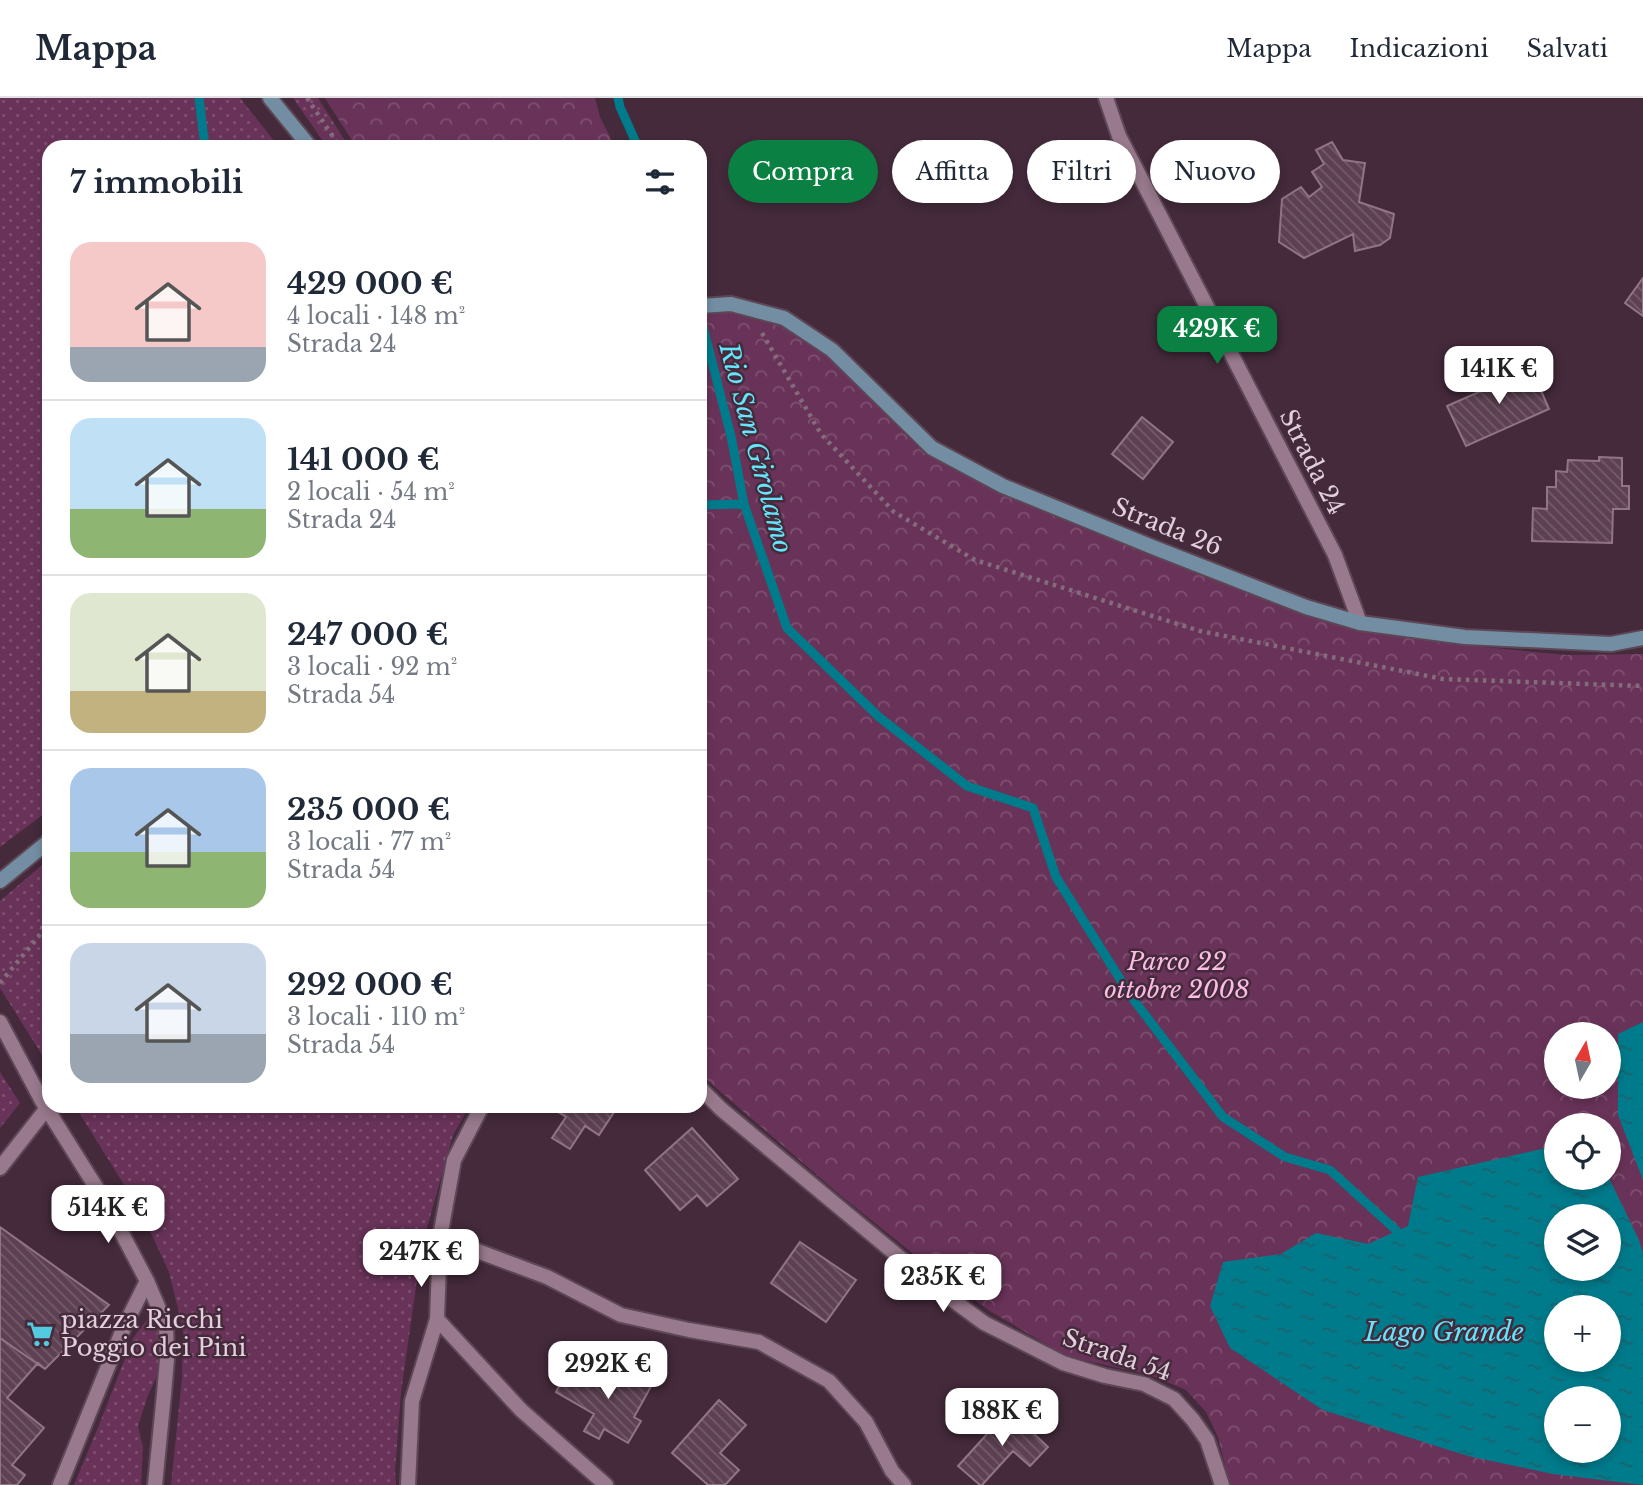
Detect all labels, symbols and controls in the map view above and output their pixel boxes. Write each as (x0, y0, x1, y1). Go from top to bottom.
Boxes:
text: Mappa (35, 28, 157, 69)
text: Mappa (1226, 34, 1312, 63)
text: Indicazioni (1350, 34, 1489, 63)
text: Salvati (1527, 34, 1608, 63)
chip: Compra (728, 140, 878, 203)
chip: Affitta (892, 140, 1013, 203)
chip: Filtri (1027, 140, 1136, 203)
chip: Nuovo (1150, 140, 1280, 203)
icon: filters (641, 163, 679, 201)
text: 7 immobili (70, 164, 243, 201)
text: 429 000 € (287, 265, 453, 302)
icon: home (126, 270, 210, 354)
text: 4 locali · 148 m² (287, 302, 465, 330)
pin: 429K € (1160, 306, 1274, 366)
text: 429K € (1173, 315, 1261, 343)
text: Strada 24 (287, 330, 396, 358)
water label: Rio San Girolamo (712, 338, 799, 557)
pin: 141K € (1442, 346, 1556, 406)
text: 141K € (1460, 355, 1538, 383)
street label: Strada 24 (1274, 404, 1351, 519)
text: 141 000 € (287, 441, 440, 478)
icon: home (126, 446, 210, 530)
text: 2 locali · 54 m² (287, 478, 455, 506)
street label: Strada 26 (1108, 491, 1226, 562)
text: Strada 24 (287, 506, 396, 534)
text: 247 000 € (287, 616, 449, 653)
icon: home (126, 621, 210, 705)
text: 3 locali · 92 m² (287, 653, 457, 681)
text: Strada 54 (287, 681, 395, 709)
text: 235 000 € (287, 791, 450, 828)
icon: home (126, 796, 210, 880)
text: 3 locali · 77 m² (287, 828, 451, 856)
text: Strada 54 (287, 856, 395, 884)
park label: Parco 22 ottobre 2008 (1104, 947, 1250, 1004)
text: 292 000 € (287, 966, 453, 1003)
icon: home (126, 971, 210, 1055)
text: 3 locali · 110 m² (287, 1003, 465, 1031)
north arrow (1544, 1022, 1620, 1099)
map controls (1544, 1022, 1621, 1463)
text: Strada 54 (287, 1031, 395, 1059)
button: locate (1544, 1113, 1621, 1190)
pin: 514K € (51, 1186, 165, 1245)
text: 514K € (67, 1194, 149, 1222)
button: layers (1544, 1204, 1621, 1281)
pin: 247K € (364, 1230, 478, 1289)
text: 247K € (379, 1238, 463, 1266)
pin: 235K € (886, 1254, 1000, 1314)
text: 235K € (900, 1263, 986, 1291)
button: + (1544, 1295, 1621, 1372)
place label: piazza Ricchi Poggio dei Pini (61, 1305, 246, 1362)
water label: Lago Grande (1363, 1316, 1524, 1348)
supermarket icon: piazza Ricchi Poggio dei Pini (25, 1319, 55, 1349)
street label: Strada 54 (1059, 1322, 1175, 1387)
pin: 292K € (551, 1342, 665, 1401)
text: 292K € (564, 1350, 652, 1378)
button: − (1544, 1386, 1621, 1463)
pin: 188K € (945, 1388, 1059, 1448)
text: 188K € (961, 1397, 1043, 1425)

